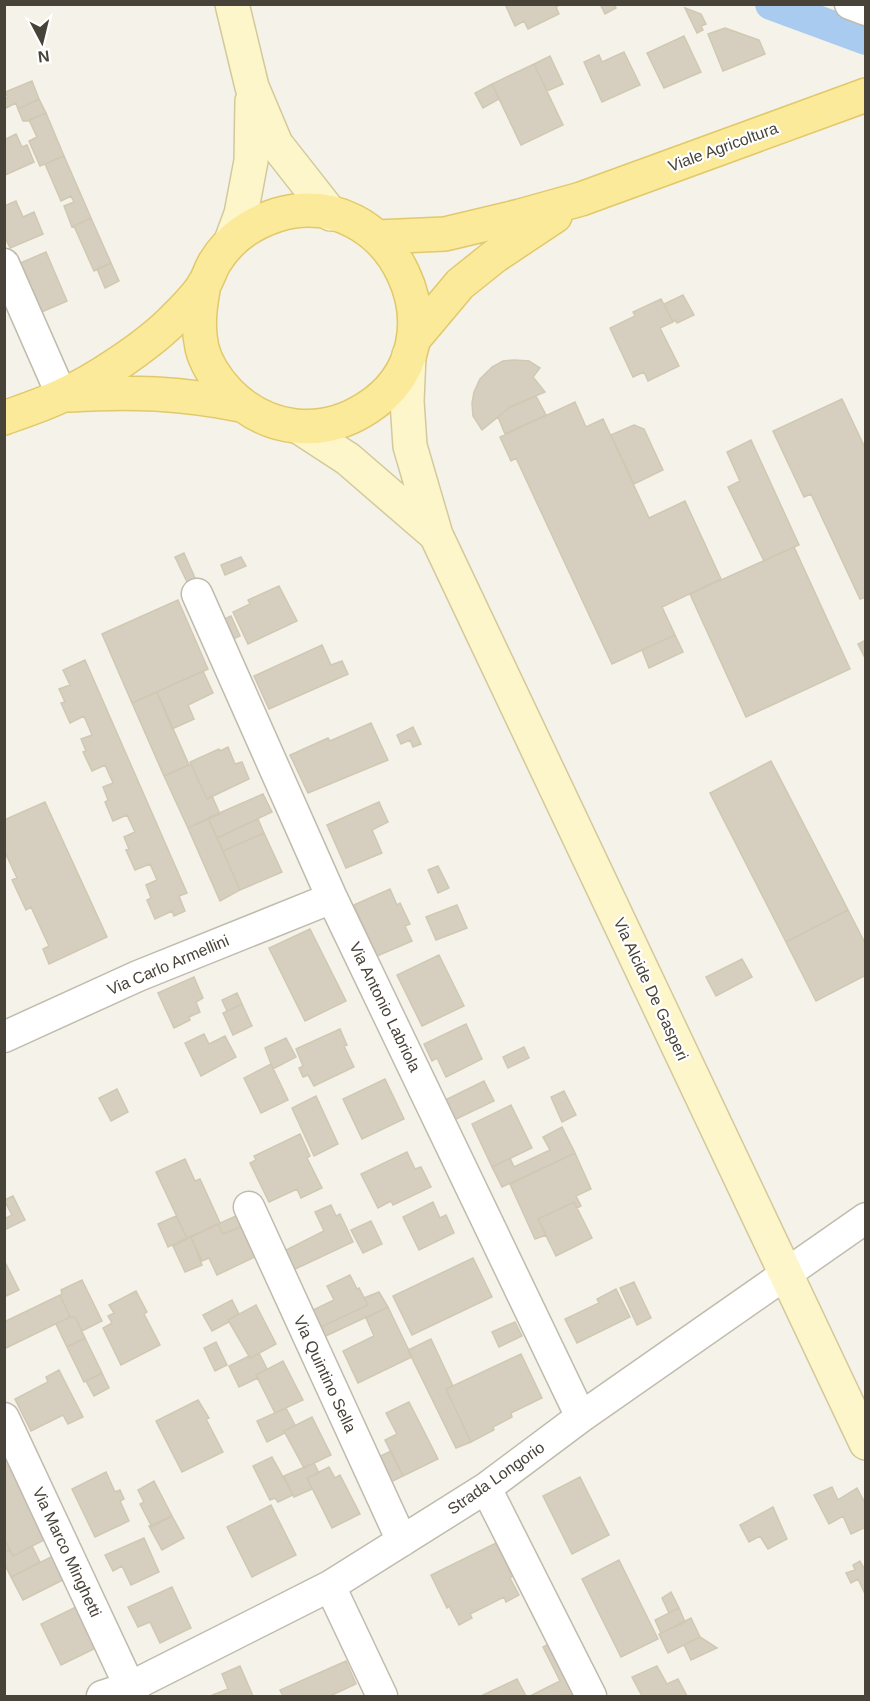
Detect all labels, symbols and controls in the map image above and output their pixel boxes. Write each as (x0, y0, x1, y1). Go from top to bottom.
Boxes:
north arrow (12, 12, 72, 72)
text: N (37, 47, 51, 66)
street label: Viale Agricoltura (666, 119, 780, 175)
street label: Via Alcide De Gasperi (610, 915, 692, 1063)
street label: Via Carlo Armellini (105, 932, 231, 998)
street label: Via Antonio Labriola (346, 939, 424, 1075)
street label: Via Quintino Sella (290, 1313, 360, 1435)
street label: Strada Longorio (444, 1438, 548, 1518)
street label: Via Marco Minghetti (29, 1484, 105, 1620)

